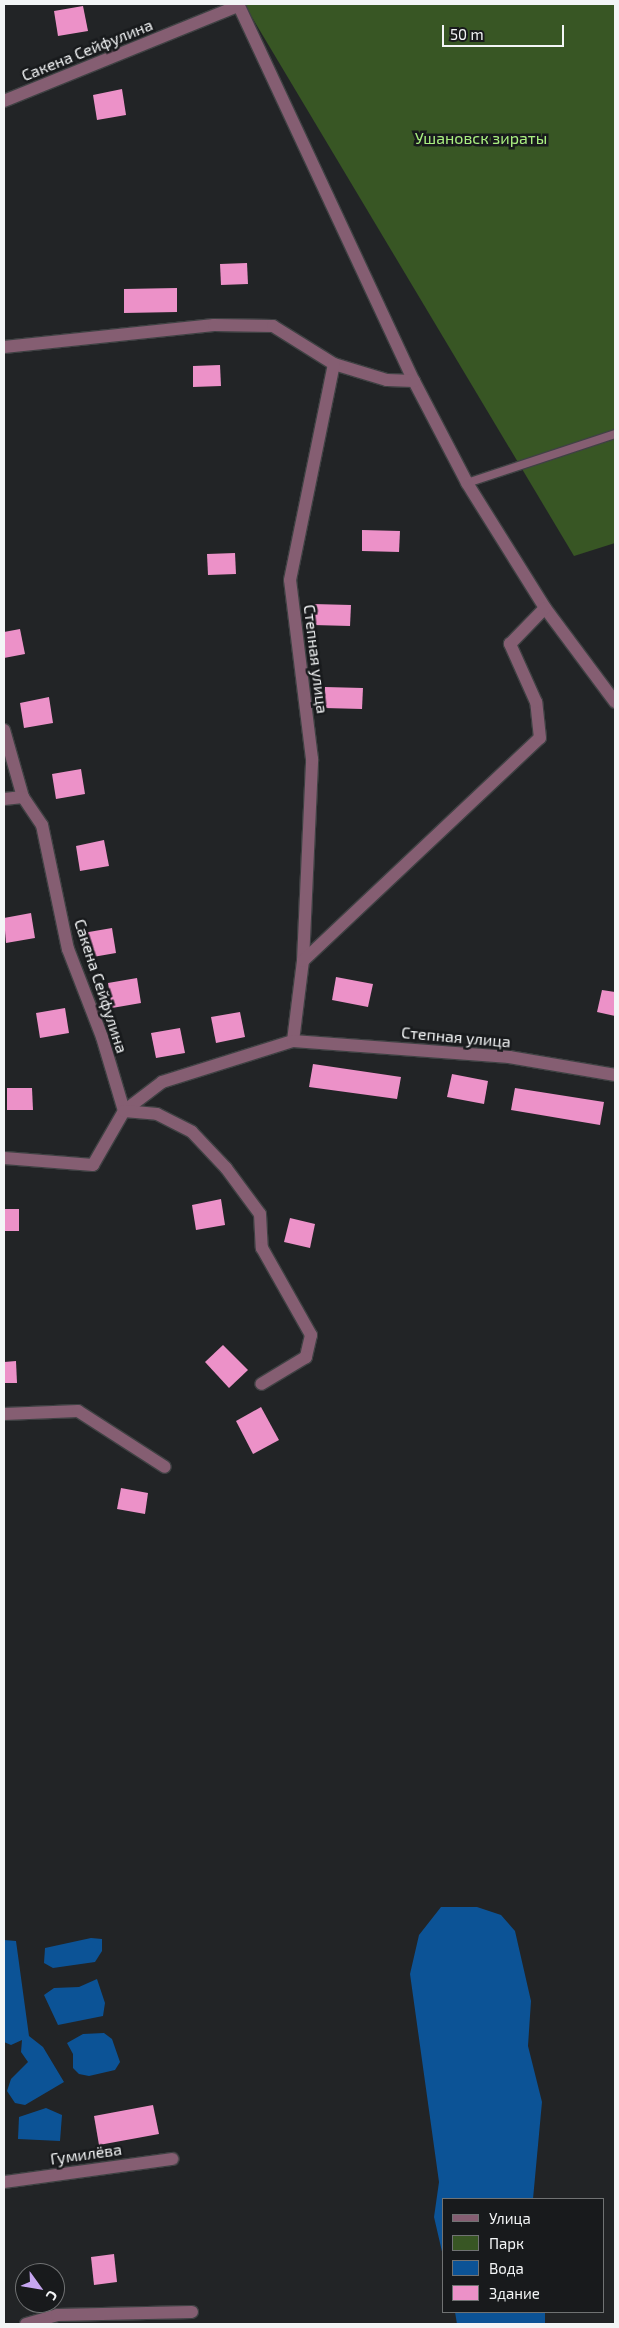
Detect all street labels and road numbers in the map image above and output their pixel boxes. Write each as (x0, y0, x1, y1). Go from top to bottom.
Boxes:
street label: Сакена Сейфулина (19, 15, 155, 85)
street label: Степная улица (300, 603, 332, 715)
street label: Сакена Сейфулина (70, 917, 132, 1055)
street label: Степная улица (400, 1023, 512, 1051)
street label: Гумилёва (49, 2139, 123, 2169)

